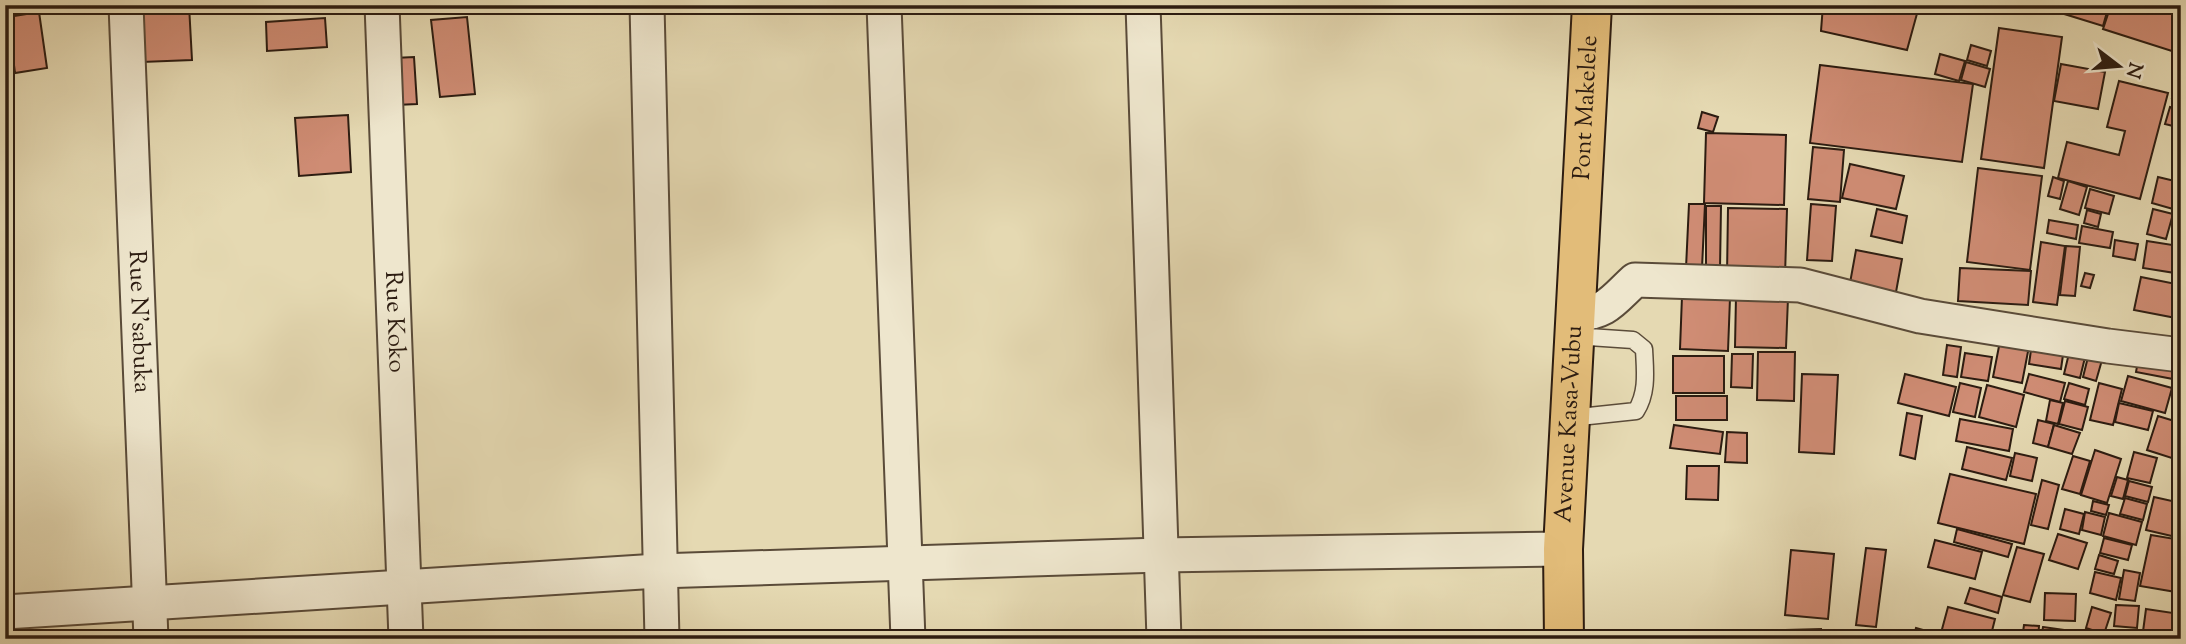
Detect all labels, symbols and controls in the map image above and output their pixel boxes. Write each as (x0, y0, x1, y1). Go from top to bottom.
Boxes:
north arrow (2084, 32, 2154, 102)
street label: Pont Makelele (1566, 34, 1607, 181)
text: N (2118, 59, 2148, 81)
street label: Rue N'sabuka (119, 250, 158, 394)
street label: Rue Koko (375, 270, 413, 373)
street label: Avenue Kasa-Vubu (1547, 324, 1592, 524)

